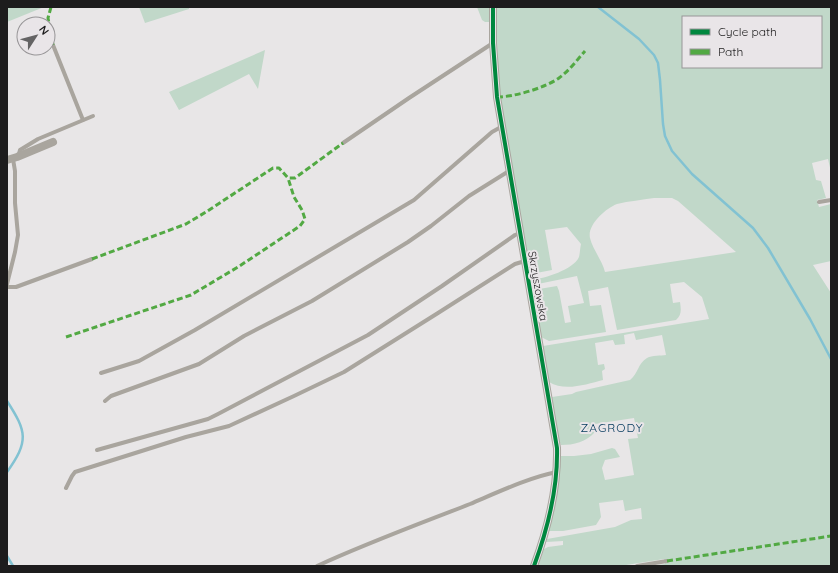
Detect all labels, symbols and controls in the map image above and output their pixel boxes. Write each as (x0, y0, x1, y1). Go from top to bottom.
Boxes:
north arrow (16, 16, 56, 56)
legend (682, 16, 822, 68)
text: N (36, 23, 52, 38)
text: Cycle path (718, 24, 777, 39)
text: Path (718, 44, 743, 59)
street label: Skrzyszowska (525, 250, 551, 322)
district label: ZAGRODY (581, 420, 643, 435)

